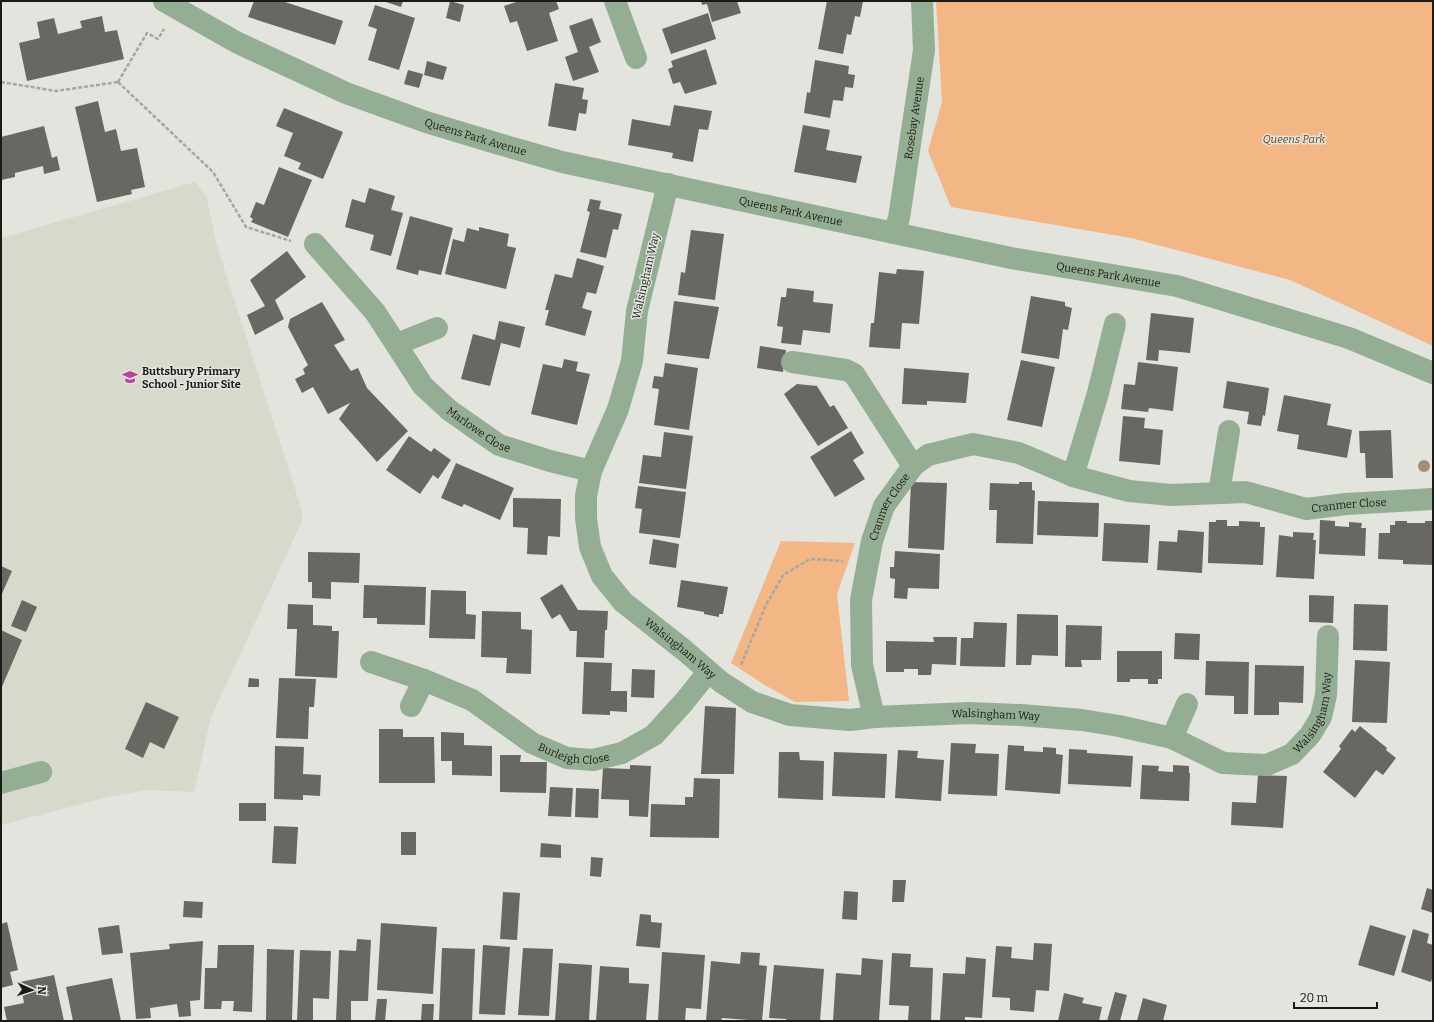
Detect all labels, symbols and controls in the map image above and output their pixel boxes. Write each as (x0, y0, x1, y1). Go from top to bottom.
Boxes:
street label: Rosebay Avenue (901, 76, 926, 160)
street label: Queens Park Avenue (423, 115, 528, 158)
park label: Queens Park (1263, 133, 1326, 146)
street label: Queens Park Avenue (738, 194, 844, 228)
street label: Walsingham Way (630, 231, 662, 321)
street label: Queens Park Avenue (1055, 259, 1162, 290)
place label: Buttsbury Primary School - Junior Site (142, 365, 241, 391)
school or university icon: Buttsbury Primary School - Junior Site (121, 368, 139, 386)
street label: Marlowe Close (444, 404, 512, 455)
street label: Cranmer Close (866, 470, 912, 542)
street label: Cranmer Close (1311, 495, 1387, 515)
street label: Walsingham Way (642, 615, 719, 681)
street label: Walsingham Way (1290, 672, 1333, 755)
street label: Walsingham Way (951, 706, 1041, 723)
street label: Burleigh Close (536, 740, 611, 767)
north arrow (12, 970, 52, 1010)
scale bar (1294, 984, 1377, 1010)
text: N (35, 986, 48, 996)
text: 20 m (1300, 991, 1329, 1005)

